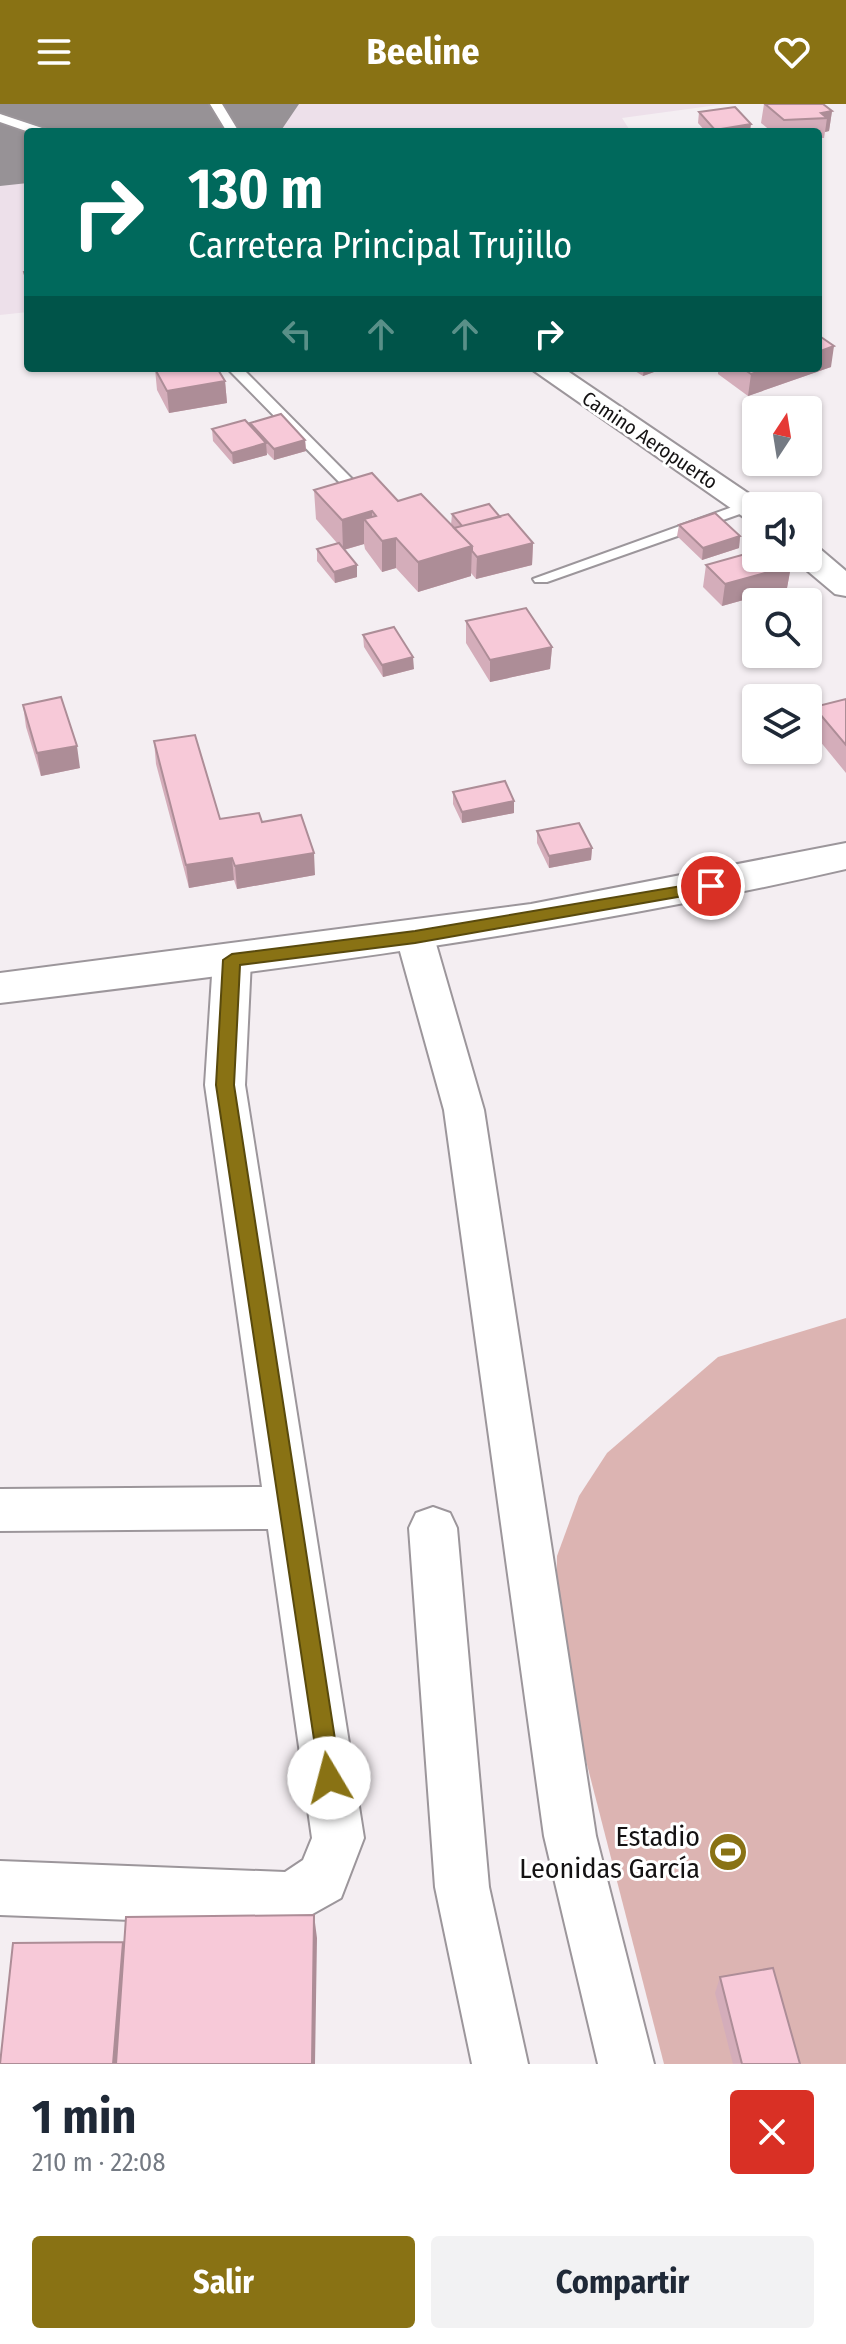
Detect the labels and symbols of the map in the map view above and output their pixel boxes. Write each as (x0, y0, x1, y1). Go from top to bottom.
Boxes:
street label: Camino Aeropuerto (578, 386, 722, 494)
north arrow (742, 396, 822, 476)
pin (677, 852, 745, 920)
position arrow (287, 1736, 371, 1820)
place label: Estadio Leonidas García (519, 1820, 700, 1885)
sports icon: Estadio Leonidas García (707, 1831, 749, 1873)

